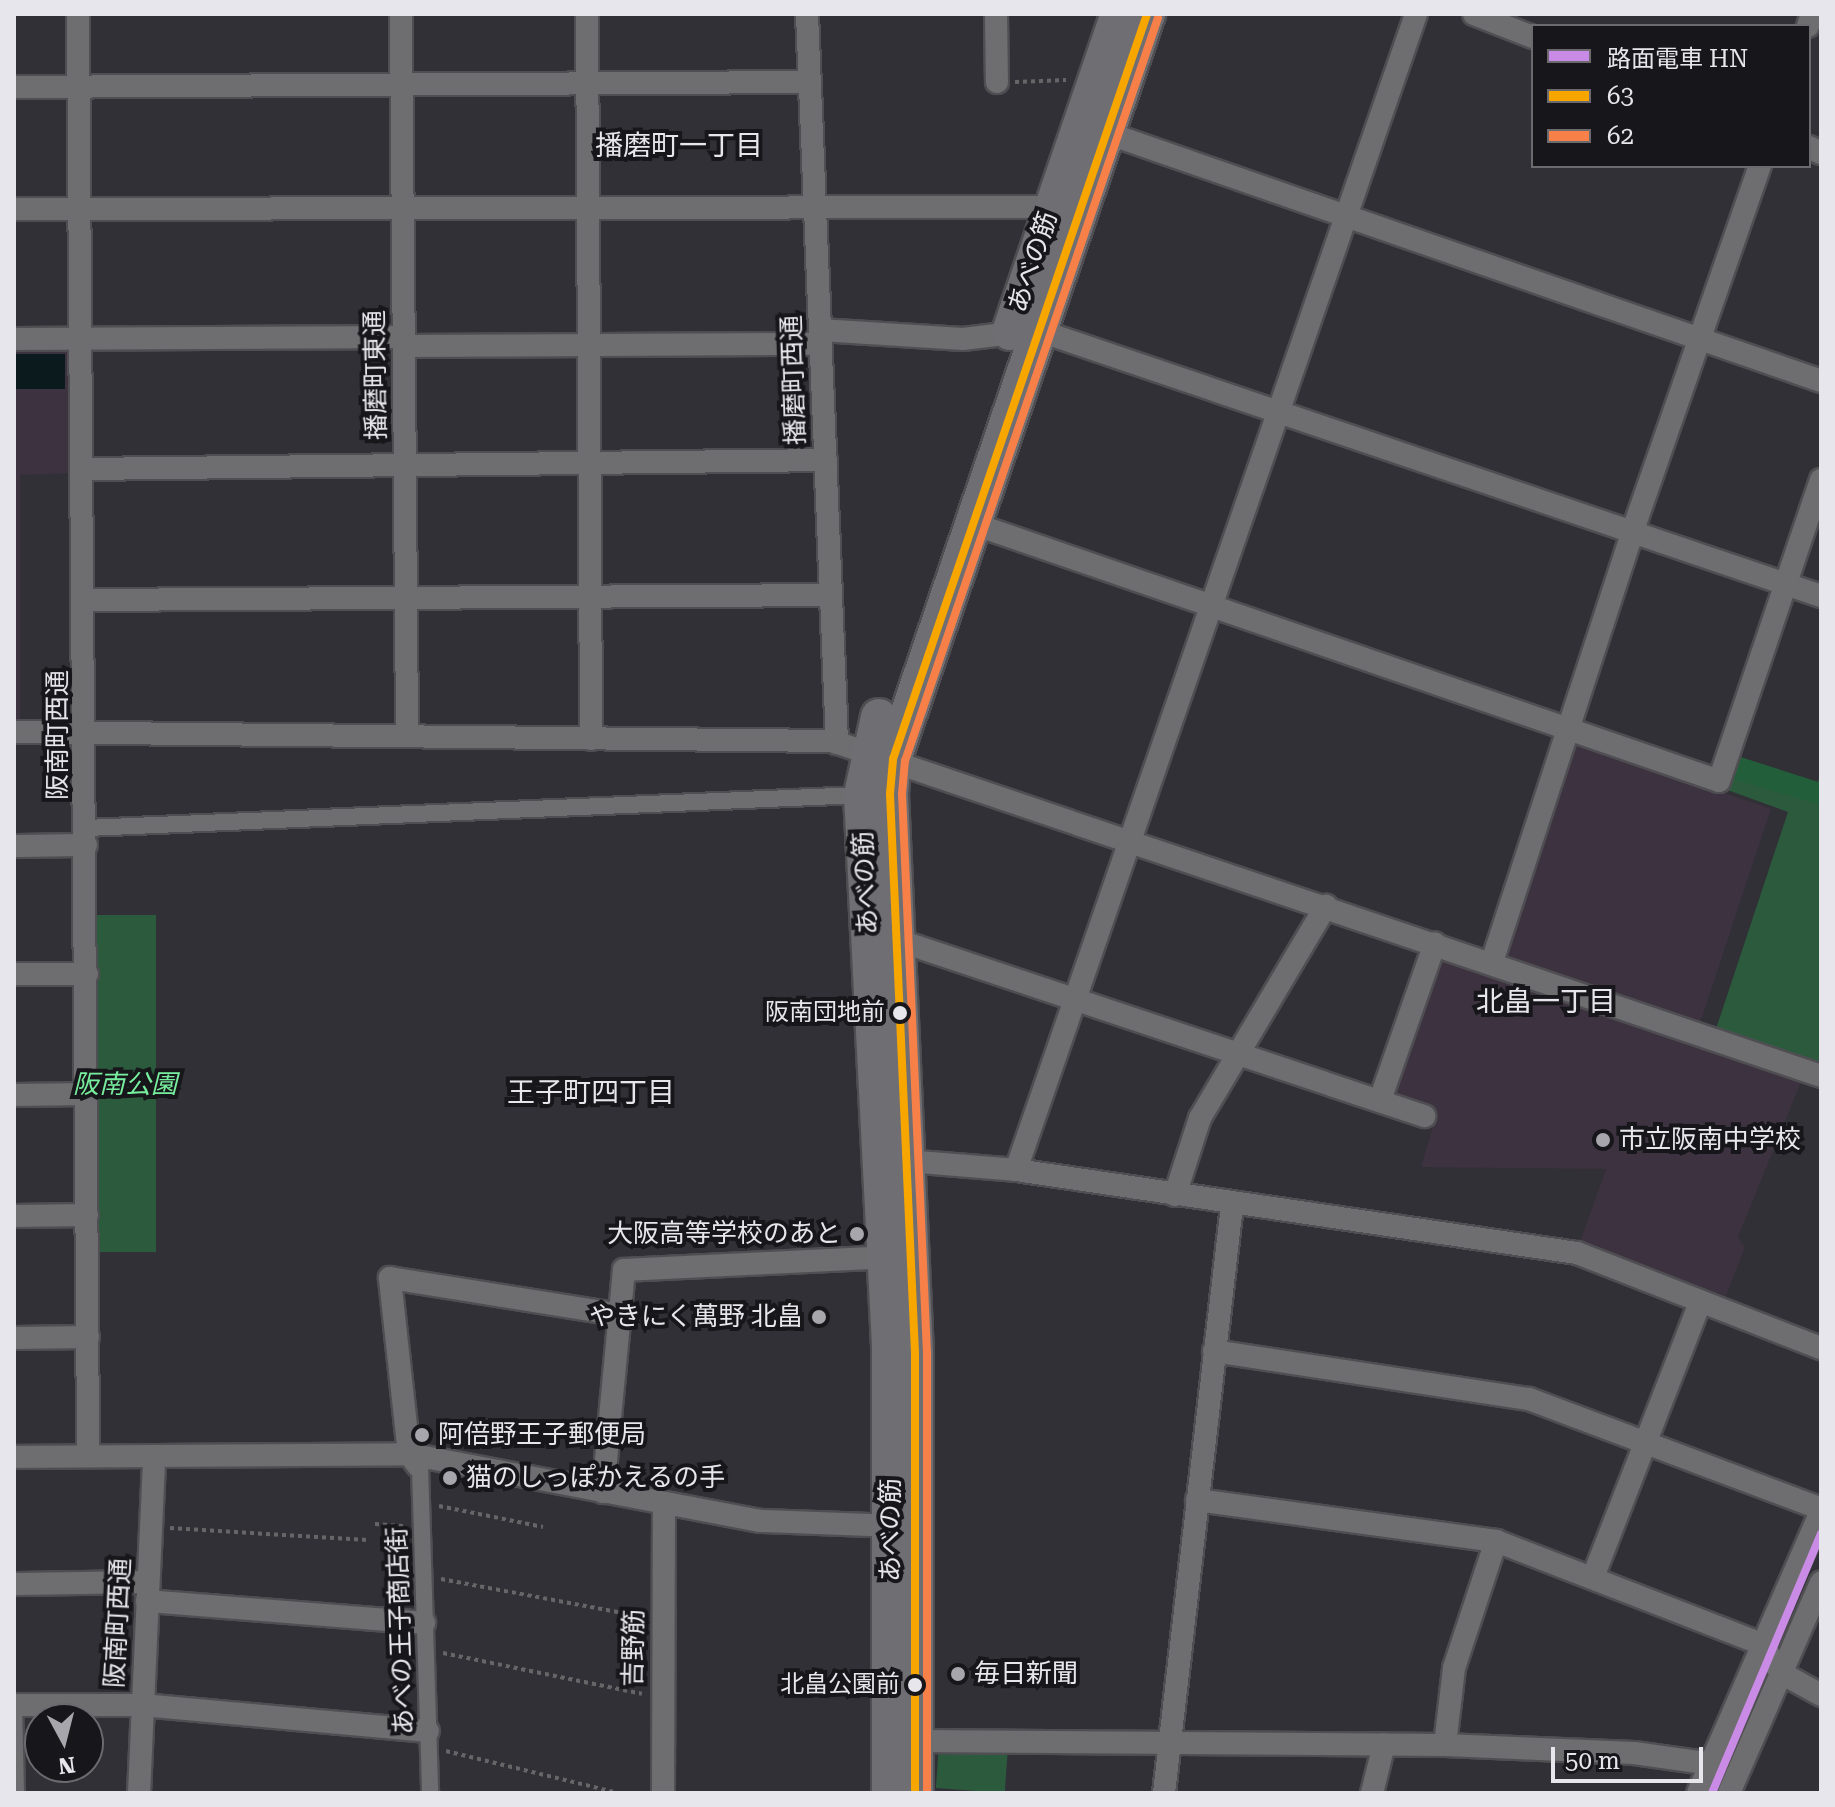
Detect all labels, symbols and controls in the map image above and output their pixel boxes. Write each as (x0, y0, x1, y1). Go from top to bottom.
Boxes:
legend (1531, 24, 1811, 168)
text: 路面電車 HN (1607, 45, 1748, 73)
text: 63 (1607, 82, 1634, 110)
text: 62 (1607, 122, 1634, 150)
district label: 播磨町一丁目 (595, 129, 763, 163)
street label: あべの筋 (1002, 208, 1064, 316)
street label: 播磨町東通 (359, 310, 393, 440)
street label: 播磨町西通 (776, 314, 812, 446)
street label: 阪南町西通 (42, 670, 74, 800)
street label: あべの筋 (848, 830, 884, 936)
district label: 北畠一丁目 (1476, 985, 1616, 1019)
place label: 阪南団地前 (765, 999, 885, 1027)
marker: 阪南団地前 (892, 1005, 908, 1021)
park label: 阪南公園 (73, 1069, 177, 1101)
district label: 王子町四丁目 (507, 1076, 675, 1110)
place label: 市立阪南中学校 (1619, 1124, 1801, 1156)
marker: 市立阪南中学校 (1594, 1131, 1612, 1149)
place label: 大阪高等学校のあと (607, 1218, 841, 1250)
marker: 大阪高等学校のあと (848, 1225, 866, 1243)
place label: やきにく萬野 北畠 (588, 1301, 803, 1333)
marker: やきにく萬野 北畠 (810, 1308, 828, 1326)
place label: 阿倍野王子郵便局 (438, 1419, 646, 1451)
marker: 阿倍野王子郵便局 (413, 1426, 431, 1444)
place label: 猫のしっぽかえるの手 (466, 1462, 726, 1494)
marker: 猫のしっぽかえるの手 (441, 1469, 459, 1487)
street label: あべの筋 (875, 1478, 907, 1582)
street label: あべの王子商店街 (382, 1527, 420, 1735)
street label: 阪南町西通 (99, 1557, 137, 1689)
street label: 吉野筋 (618, 1609, 650, 1687)
place label: 毎日新聞 (974, 1658, 1078, 1690)
marker: 毎日新聞 (949, 1665, 967, 1683)
place label: 北畠公園前 (780, 1671, 900, 1699)
marker: 北畠公園前 (907, 1677, 923, 1693)
north arrow (24, 1703, 104, 1783)
scale bar (1555, 1731, 1707, 1781)
text: 50 m (1565, 1747, 1620, 1775)
text: N (57, 1752, 77, 1779)

